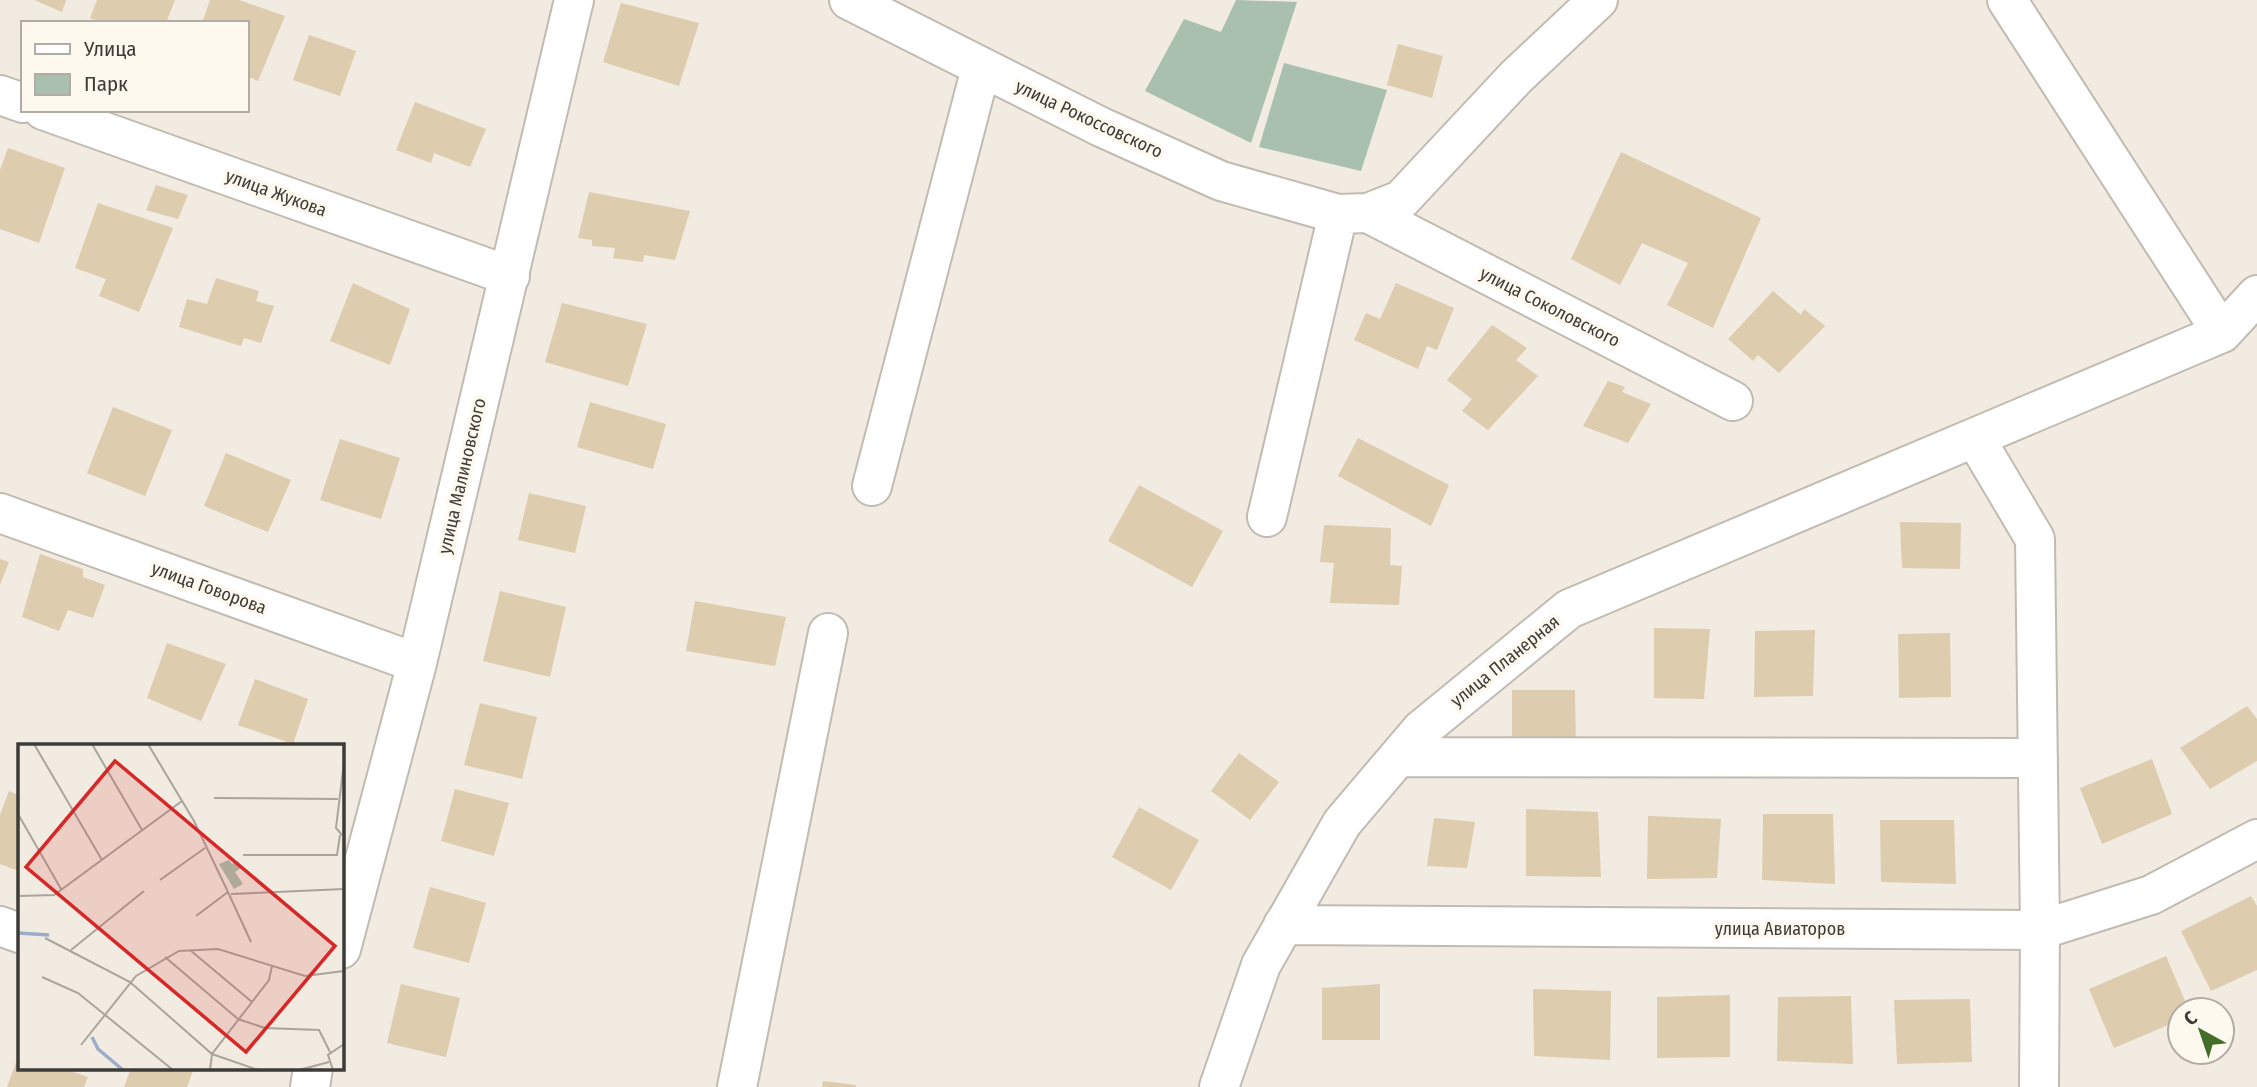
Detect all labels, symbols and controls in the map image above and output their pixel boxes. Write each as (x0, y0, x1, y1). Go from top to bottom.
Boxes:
legend (21, 21, 248, 112)
text: Улица (83, 36, 137, 62)
text: Парк (84, 71, 128, 97)
street label: улица Рокоссовского (1012, 75, 1166, 163)
street label: улица Жукова (222, 165, 330, 222)
street label: улица Соколовского (1476, 262, 1624, 352)
street label: улица Малиновского (433, 396, 491, 556)
street label: улица Говорова (149, 557, 270, 619)
street label: улица Планерная (1446, 610, 1564, 712)
inset map (18, 744, 343, 1070)
street label: улица Авиаторов (1715, 918, 1845, 940)
north arrow (2166, 996, 2236, 1066)
text: С (2179, 1006, 2202, 1030)

